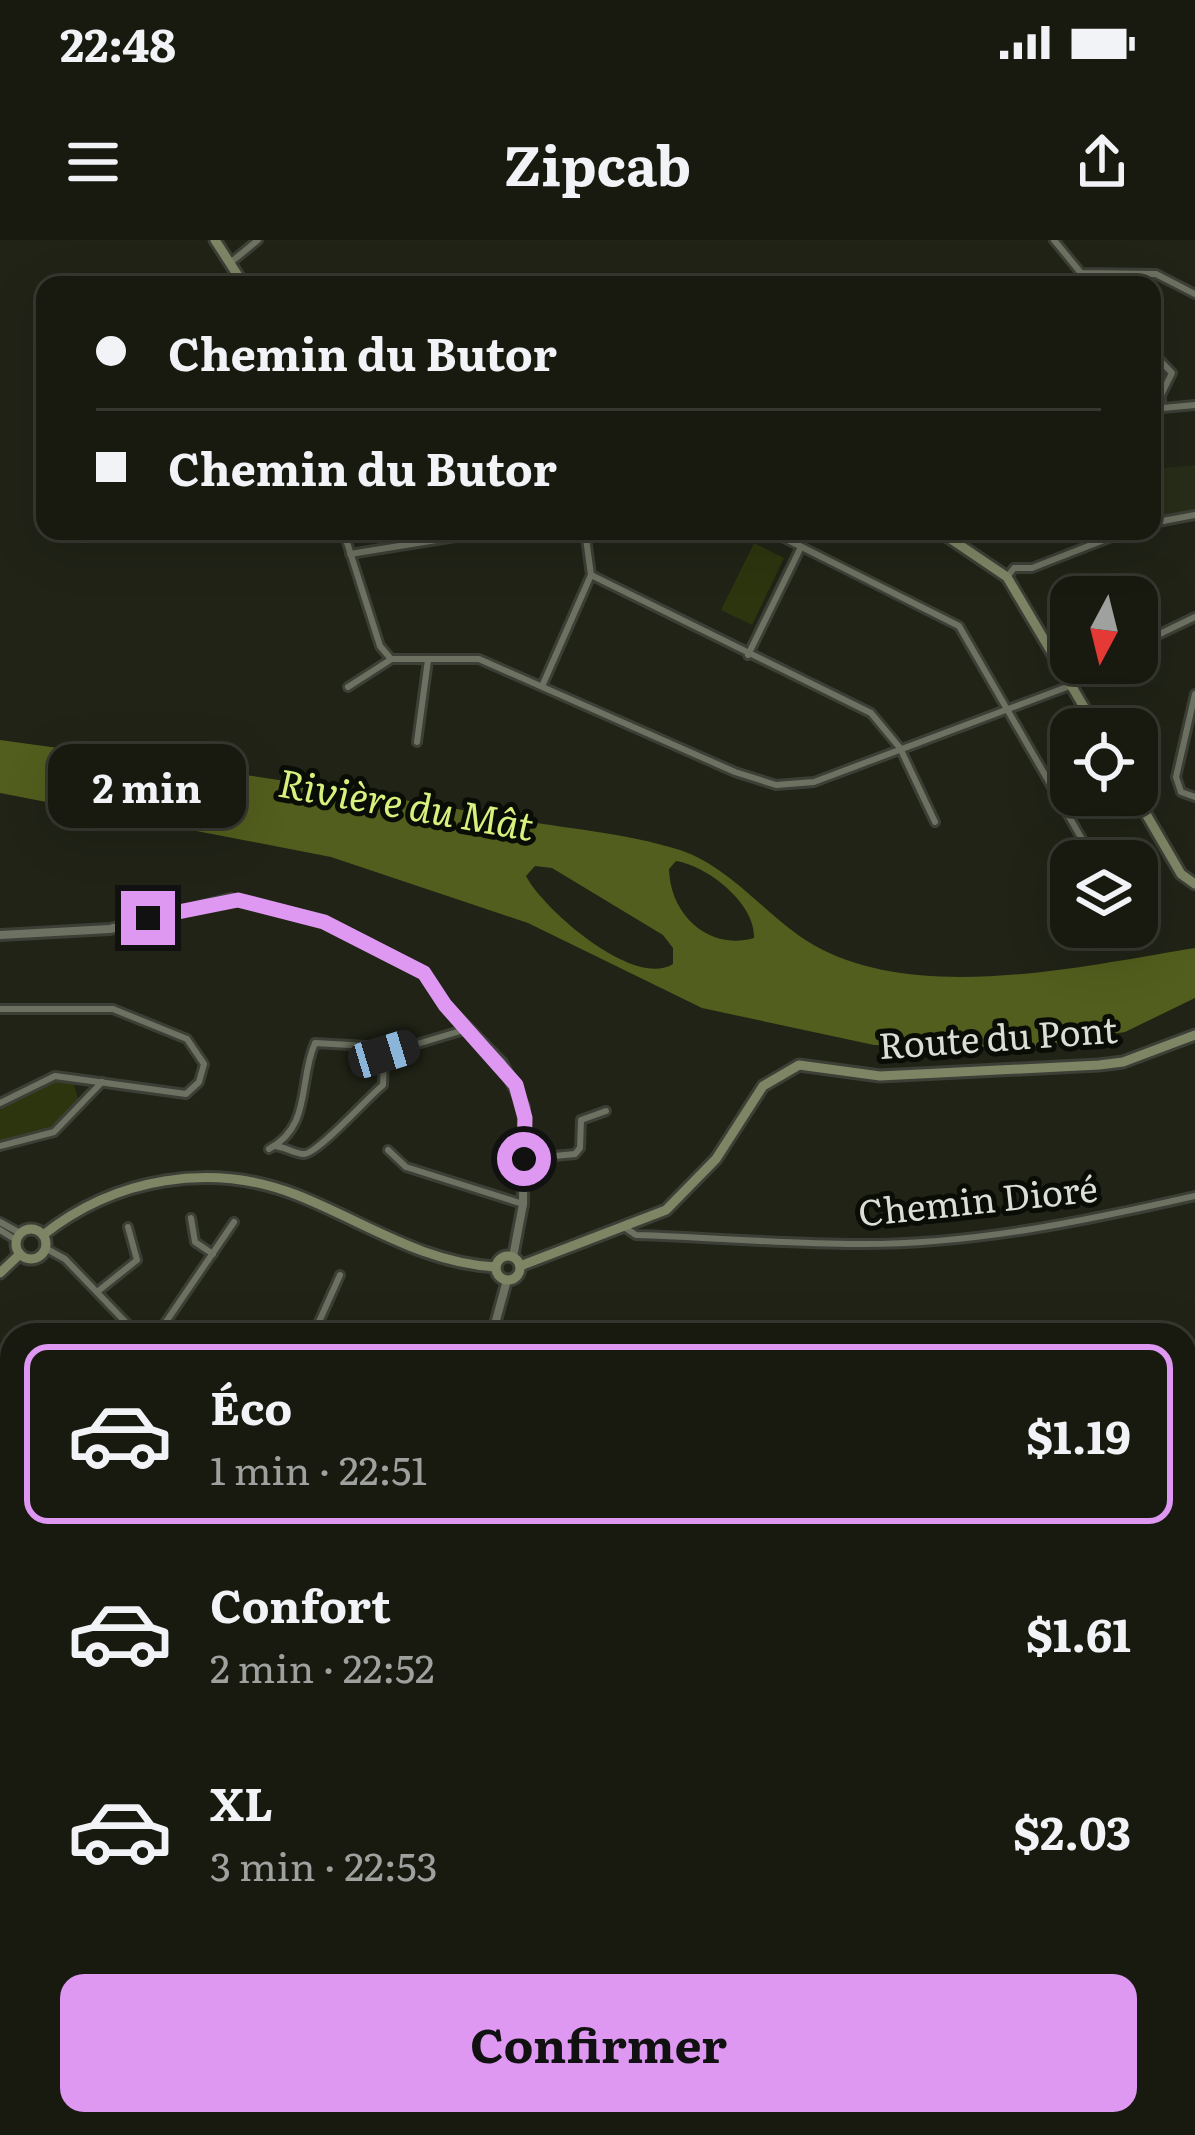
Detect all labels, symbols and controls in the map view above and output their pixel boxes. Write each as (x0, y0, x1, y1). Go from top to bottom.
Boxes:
text: 22:48 (60, 9, 176, 76)
text: Zipcab (504, 122, 691, 203)
icon: menu (60, 129, 126, 195)
icon: share (1069, 129, 1135, 195)
text: Chemin du Butor (168, 318, 557, 385)
text: Chemin du Butor (168, 433, 557, 500)
north arrow (1050, 576, 1158, 684)
map controls (1050, 576, 1158, 948)
button: locate (1050, 708, 1158, 816)
callout: 2 min (49, 744, 247, 828)
water label: Rivière du Mât (274, 751, 539, 853)
text: 2 min (93, 757, 201, 815)
button: layers (1050, 840, 1158, 948)
route end (121, 891, 175, 945)
street label: Route du Pont (877, 1001, 1119, 1070)
car (344, 1026, 424, 1082)
route start (497, 1132, 551, 1186)
street label: Chemin Dioré (855, 1160, 1100, 1237)
text: Éco (210, 1372, 292, 1439)
icon: car (66, 1380, 174, 1488)
text: $1.19 (1026, 1401, 1131, 1468)
text: 1 min · 22:51 (210, 1439, 427, 1497)
text: Confort (210, 1570, 391, 1637)
icon: car (66, 1578, 174, 1686)
text: $1.61 (1026, 1599, 1131, 1666)
text: 2 min · 22:52 (210, 1637, 435, 1695)
text: XL (210, 1768, 273, 1835)
icon: car (66, 1776, 174, 1884)
text: $2.03 (1013, 1797, 1131, 1864)
text: 3 min · 22:53 (210, 1835, 438, 1893)
button: Confirmer (60, 1974, 1137, 2112)

